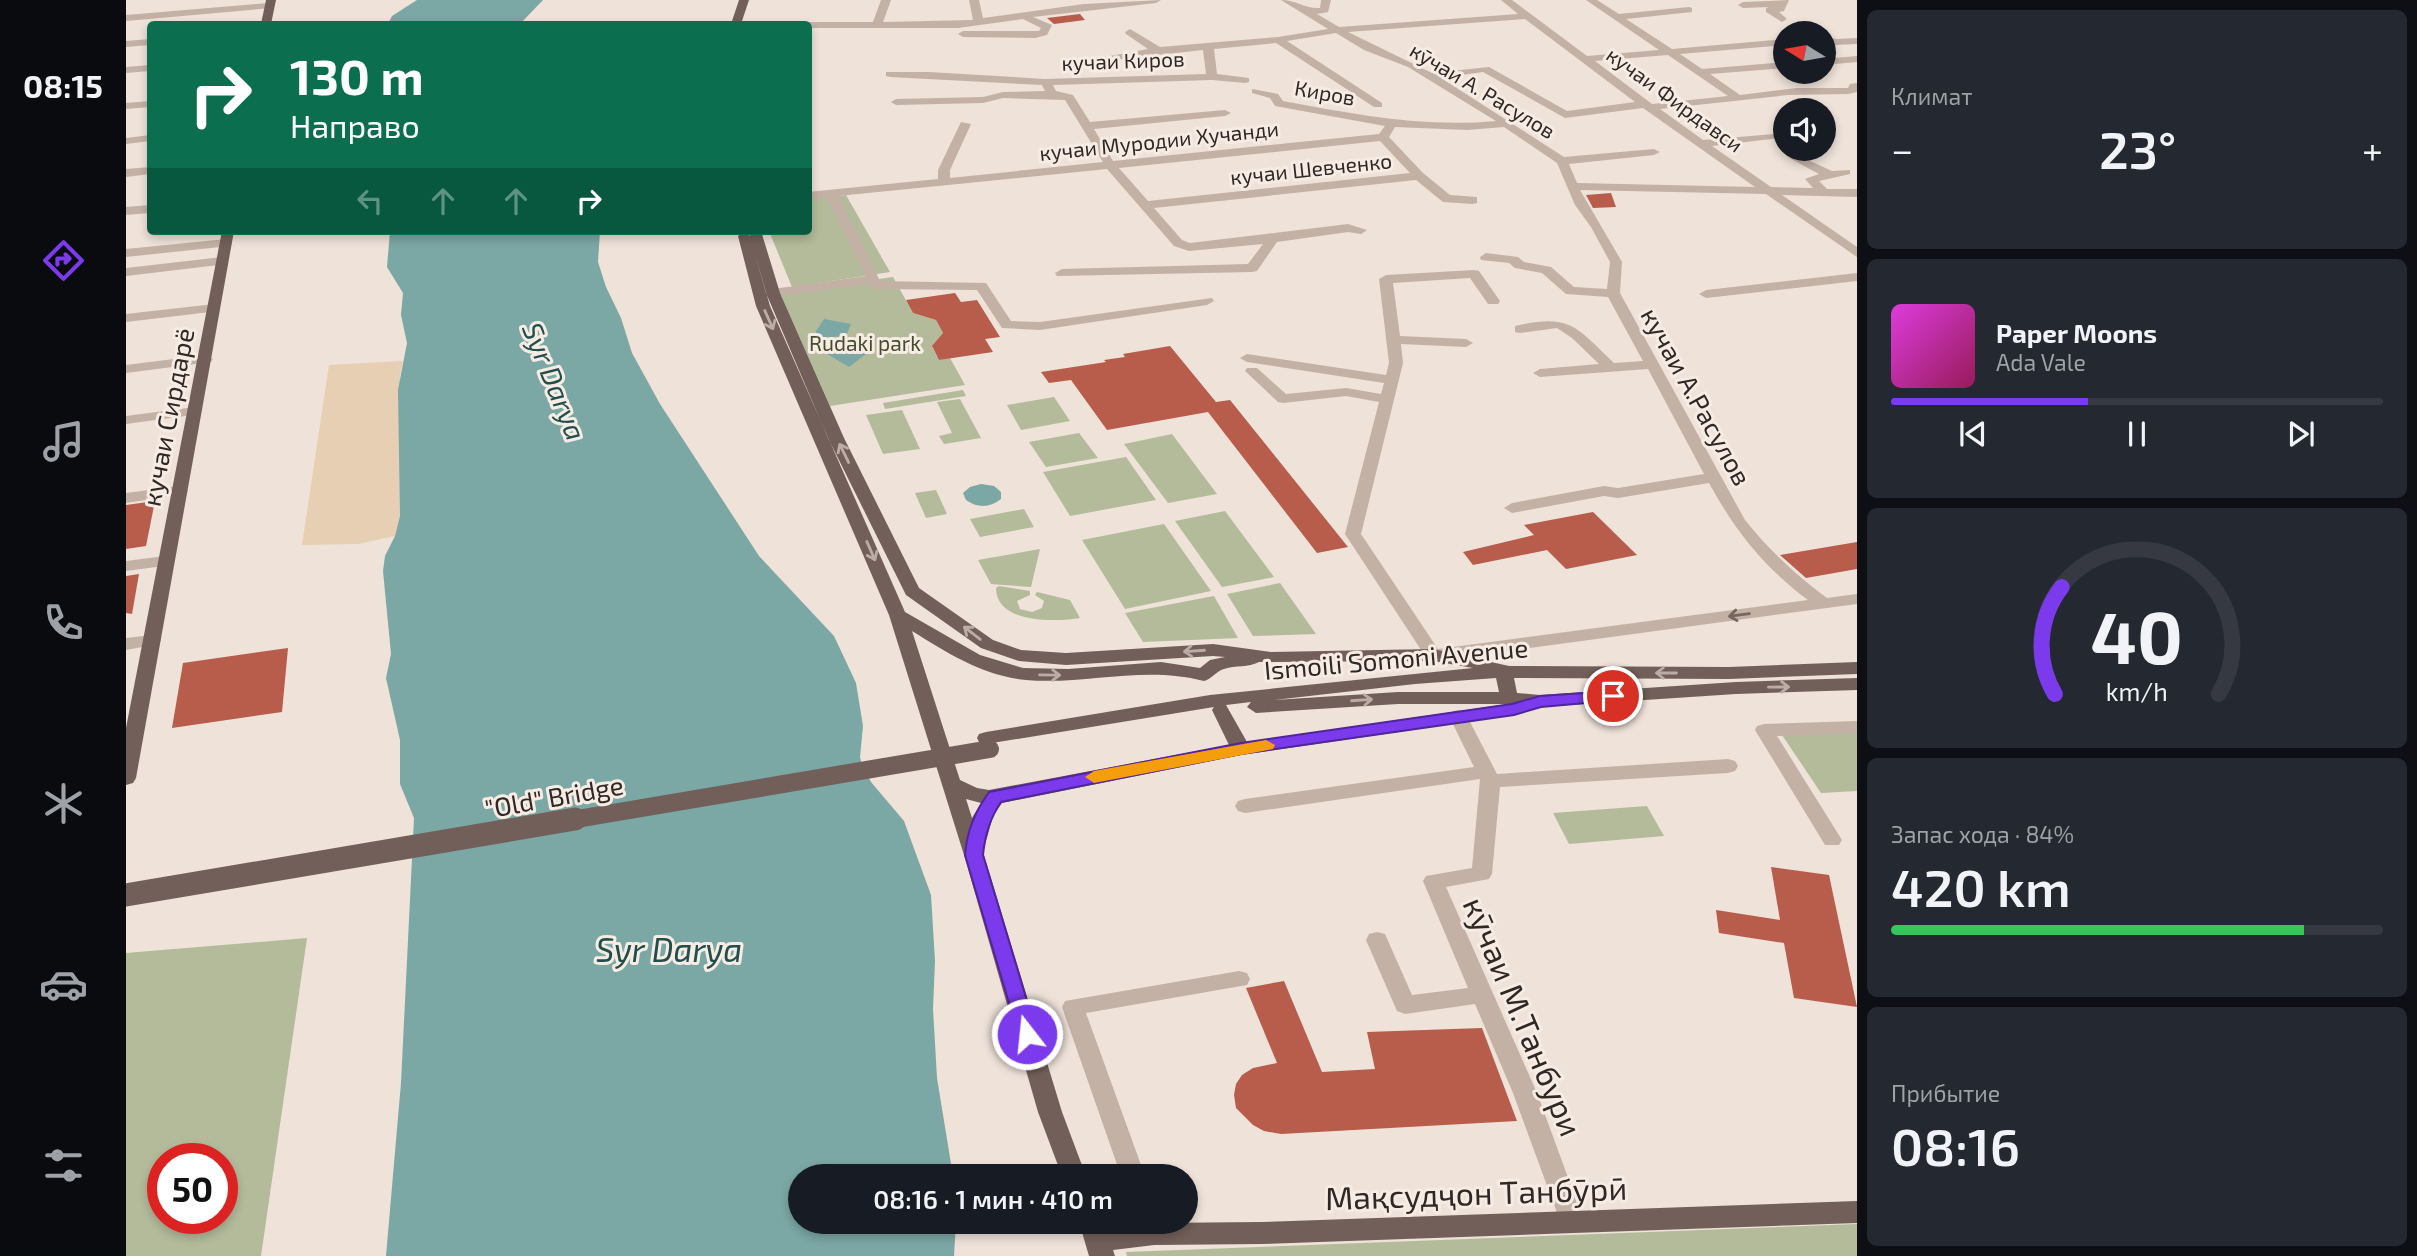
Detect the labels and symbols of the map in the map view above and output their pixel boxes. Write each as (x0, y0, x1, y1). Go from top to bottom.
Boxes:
north arrow (1773, 21, 1836, 84)
street label: кӯчаи А. Расулов (1405, 37, 1560, 144)
street label: кучаи Фирдавси (1601, 41, 1748, 158)
street label: кучаи Киров (1061, 45, 1185, 76)
street label: Киров (1293, 74, 1357, 110)
street label: кучаи Муродии Хучанди (1038, 115, 1280, 166)
street label: кучаи Шевченко (1229, 147, 1393, 190)
street label: кучаи А.Расулов (1634, 302, 1759, 491)
one-way arrow (763, 309, 776, 330)
water label: Syr Darya (516, 317, 594, 445)
street label: кучаи Сирдарё (135, 325, 200, 509)
park label: Rudaki park (809, 330, 921, 355)
one-way arrow (836, 443, 850, 464)
one-way arrow (865, 539, 878, 561)
one-way arrow (1728, 608, 1750, 621)
one-way arrow (963, 625, 982, 640)
street label: Ismoili Somoni Avenue (1263, 631, 1529, 685)
one-way arrow (1183, 645, 1205, 658)
pin (1583, 666, 1643, 726)
one-way arrow (1655, 666, 1678, 680)
one-way arrow (1039, 668, 1062, 681)
one-way arrow (1767, 680, 1790, 693)
one-way arrow (1351, 694, 1374, 707)
street label: "Old" Bridge (482, 769, 626, 823)
street label: кӯчаи М.Танбури (1456, 891, 1591, 1142)
water label: Syr Darya (596, 929, 742, 970)
position arrow (990, 997, 1064, 1071)
speed limit sign: 50 (147, 1143, 238, 1234)
street label: Мақсудҷон Танбӯрӣ (1324, 1168, 1628, 1217)

